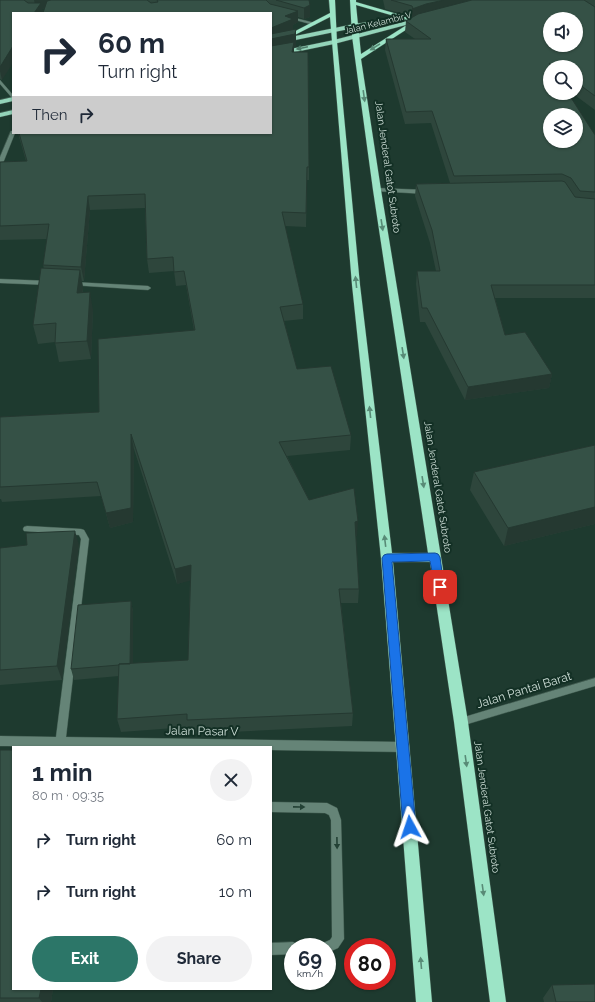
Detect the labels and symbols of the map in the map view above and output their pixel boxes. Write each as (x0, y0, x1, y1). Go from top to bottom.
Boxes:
street label: Jalan Kelambir V (343, 10, 413, 36)
one-way arrow (369, 44, 381, 51)
one-way arrow (296, 46, 308, 52)
one-way arrow (361, 90, 367, 102)
street label: Jalan Jenderal Gatot Subroto (373, 100, 403, 234)
one-way arrow (380, 219, 386, 231)
one-way arrow (353, 276, 359, 288)
one-way arrow (400, 347, 406, 359)
one-way arrow (367, 405, 374, 418)
street label: Jalan Jenderal Gatot Subroto (422, 420, 454, 554)
one-way arrow (420, 476, 426, 488)
one-way arrow (382, 535, 388, 547)
pin (423, 570, 457, 604)
street label: Jalan Pantai Barat (475, 669, 573, 711)
street label: Jalan Pasar V (165, 723, 239, 739)
street label: Jalan Jenderal Gatot Subroto (472, 740, 502, 874)
one-way arrow (463, 755, 469, 767)
one-way arrow (293, 804, 306, 810)
position arrow (389, 806, 431, 848)
one-way arrow (333, 837, 340, 849)
one-way arrow (480, 884, 486, 896)
speed limit sign: 80 (344, 938, 396, 990)
one-way arrow (418, 957, 424, 969)

